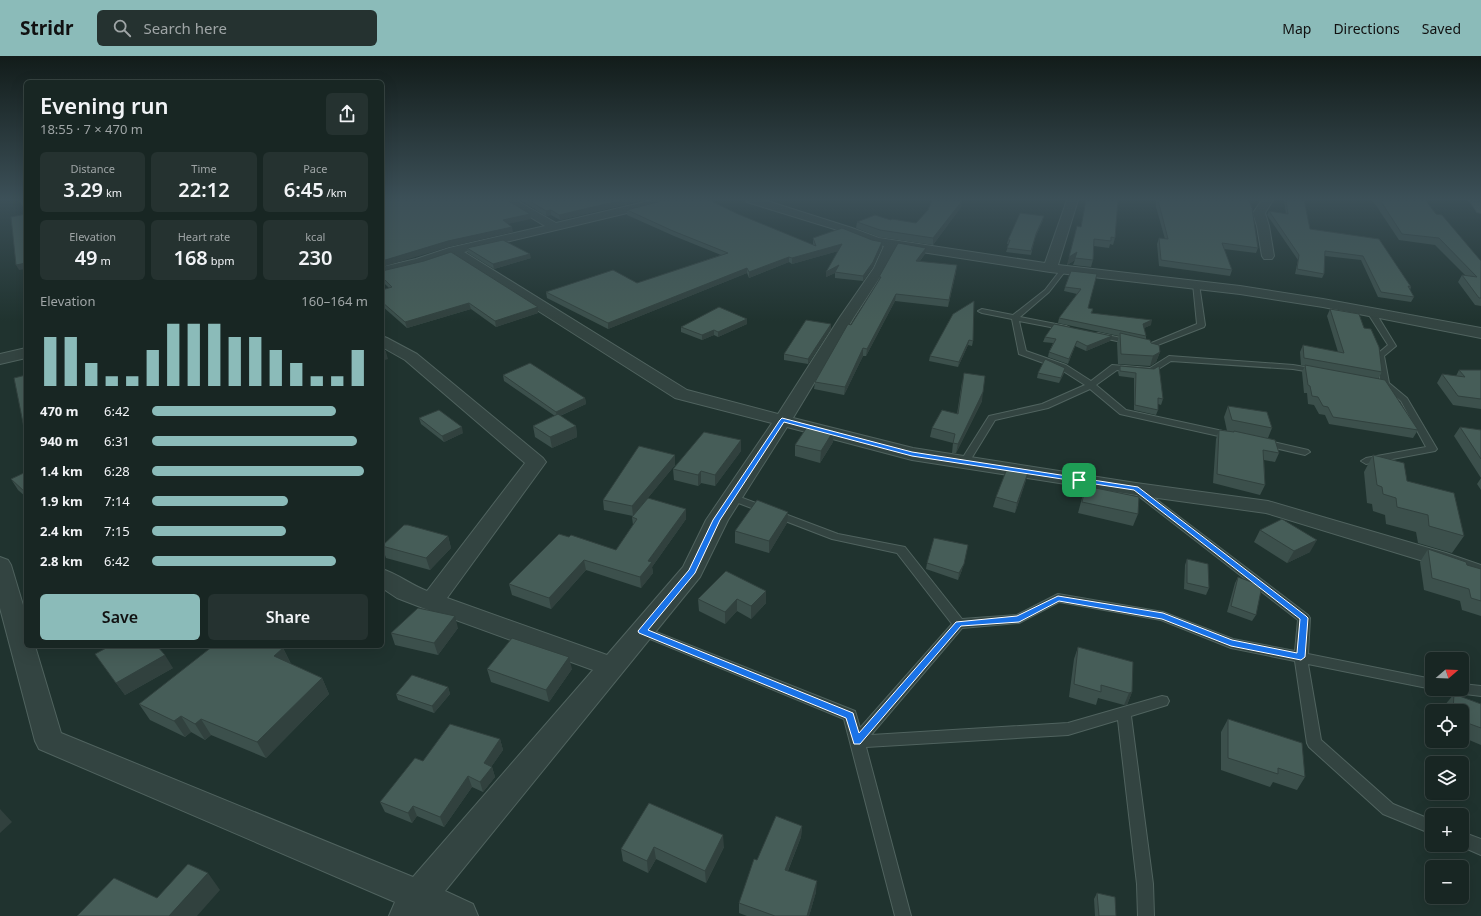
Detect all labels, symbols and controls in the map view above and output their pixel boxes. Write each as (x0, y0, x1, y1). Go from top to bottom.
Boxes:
search box (97, 10, 377, 46)
text: Stridr (20, 15, 73, 41)
icon: search (111, 17, 133, 39)
text: Search here (143, 18, 227, 38)
text: Map (1282, 19, 1311, 38)
text: Directions (1333, 19, 1400, 38)
text: Saved (1422, 19, 1461, 38)
text: Evening run (40, 90, 169, 120)
button: share (326, 93, 368, 135)
text: 18:55 · 7 × 470 m (40, 120, 143, 138)
text: Distance (70, 161, 115, 176)
text: Time (191, 161, 217, 176)
text: Pace (303, 161, 327, 176)
text: 3.29 (63, 176, 103, 203)
text: 22:12 (178, 176, 230, 203)
text: 6:45 (284, 176, 324, 203)
text: km (103, 185, 122, 200)
text: /km (324, 185, 347, 200)
text: Elevation (69, 229, 116, 244)
text: Heart rate (178, 229, 230, 244)
text: kcal (305, 229, 325, 244)
text: 49 (75, 244, 98, 271)
text: 168 (173, 244, 208, 271)
text: 230 (298, 244, 332, 271)
text: m (98, 253, 111, 268)
text: bpm (208, 253, 235, 268)
text: Elevation (40, 292, 96, 310)
text: 160–164 m (301, 292, 368, 310)
text: 470 m (40, 402, 78, 420)
text: 6:42 (104, 402, 130, 420)
text: 940 m (40, 432, 78, 450)
text: 6:31 (104, 432, 130, 450)
text: 1.4 km (40, 462, 83, 480)
text: 6:28 (104, 462, 130, 480)
pin (1062, 463, 1096, 497)
icon: arrive (1068, 469, 1090, 491)
text: 1.9 km (40, 492, 83, 510)
text: 7:14 (104, 492, 130, 510)
text: 2.4 km (40, 522, 83, 540)
text: 7:15 (104, 522, 130, 540)
text: 2.8 km (40, 552, 83, 570)
text: 6:42 (104, 552, 130, 570)
button: Save (40, 594, 200, 640)
button: Share (208, 594, 368, 640)
north arrow (1425, 652, 1469, 696)
map controls (1425, 652, 1469, 904)
button: locate (1425, 704, 1469, 748)
button: layers (1425, 756, 1469, 800)
button: + (1425, 808, 1469, 852)
button: − (1425, 860, 1469, 904)

